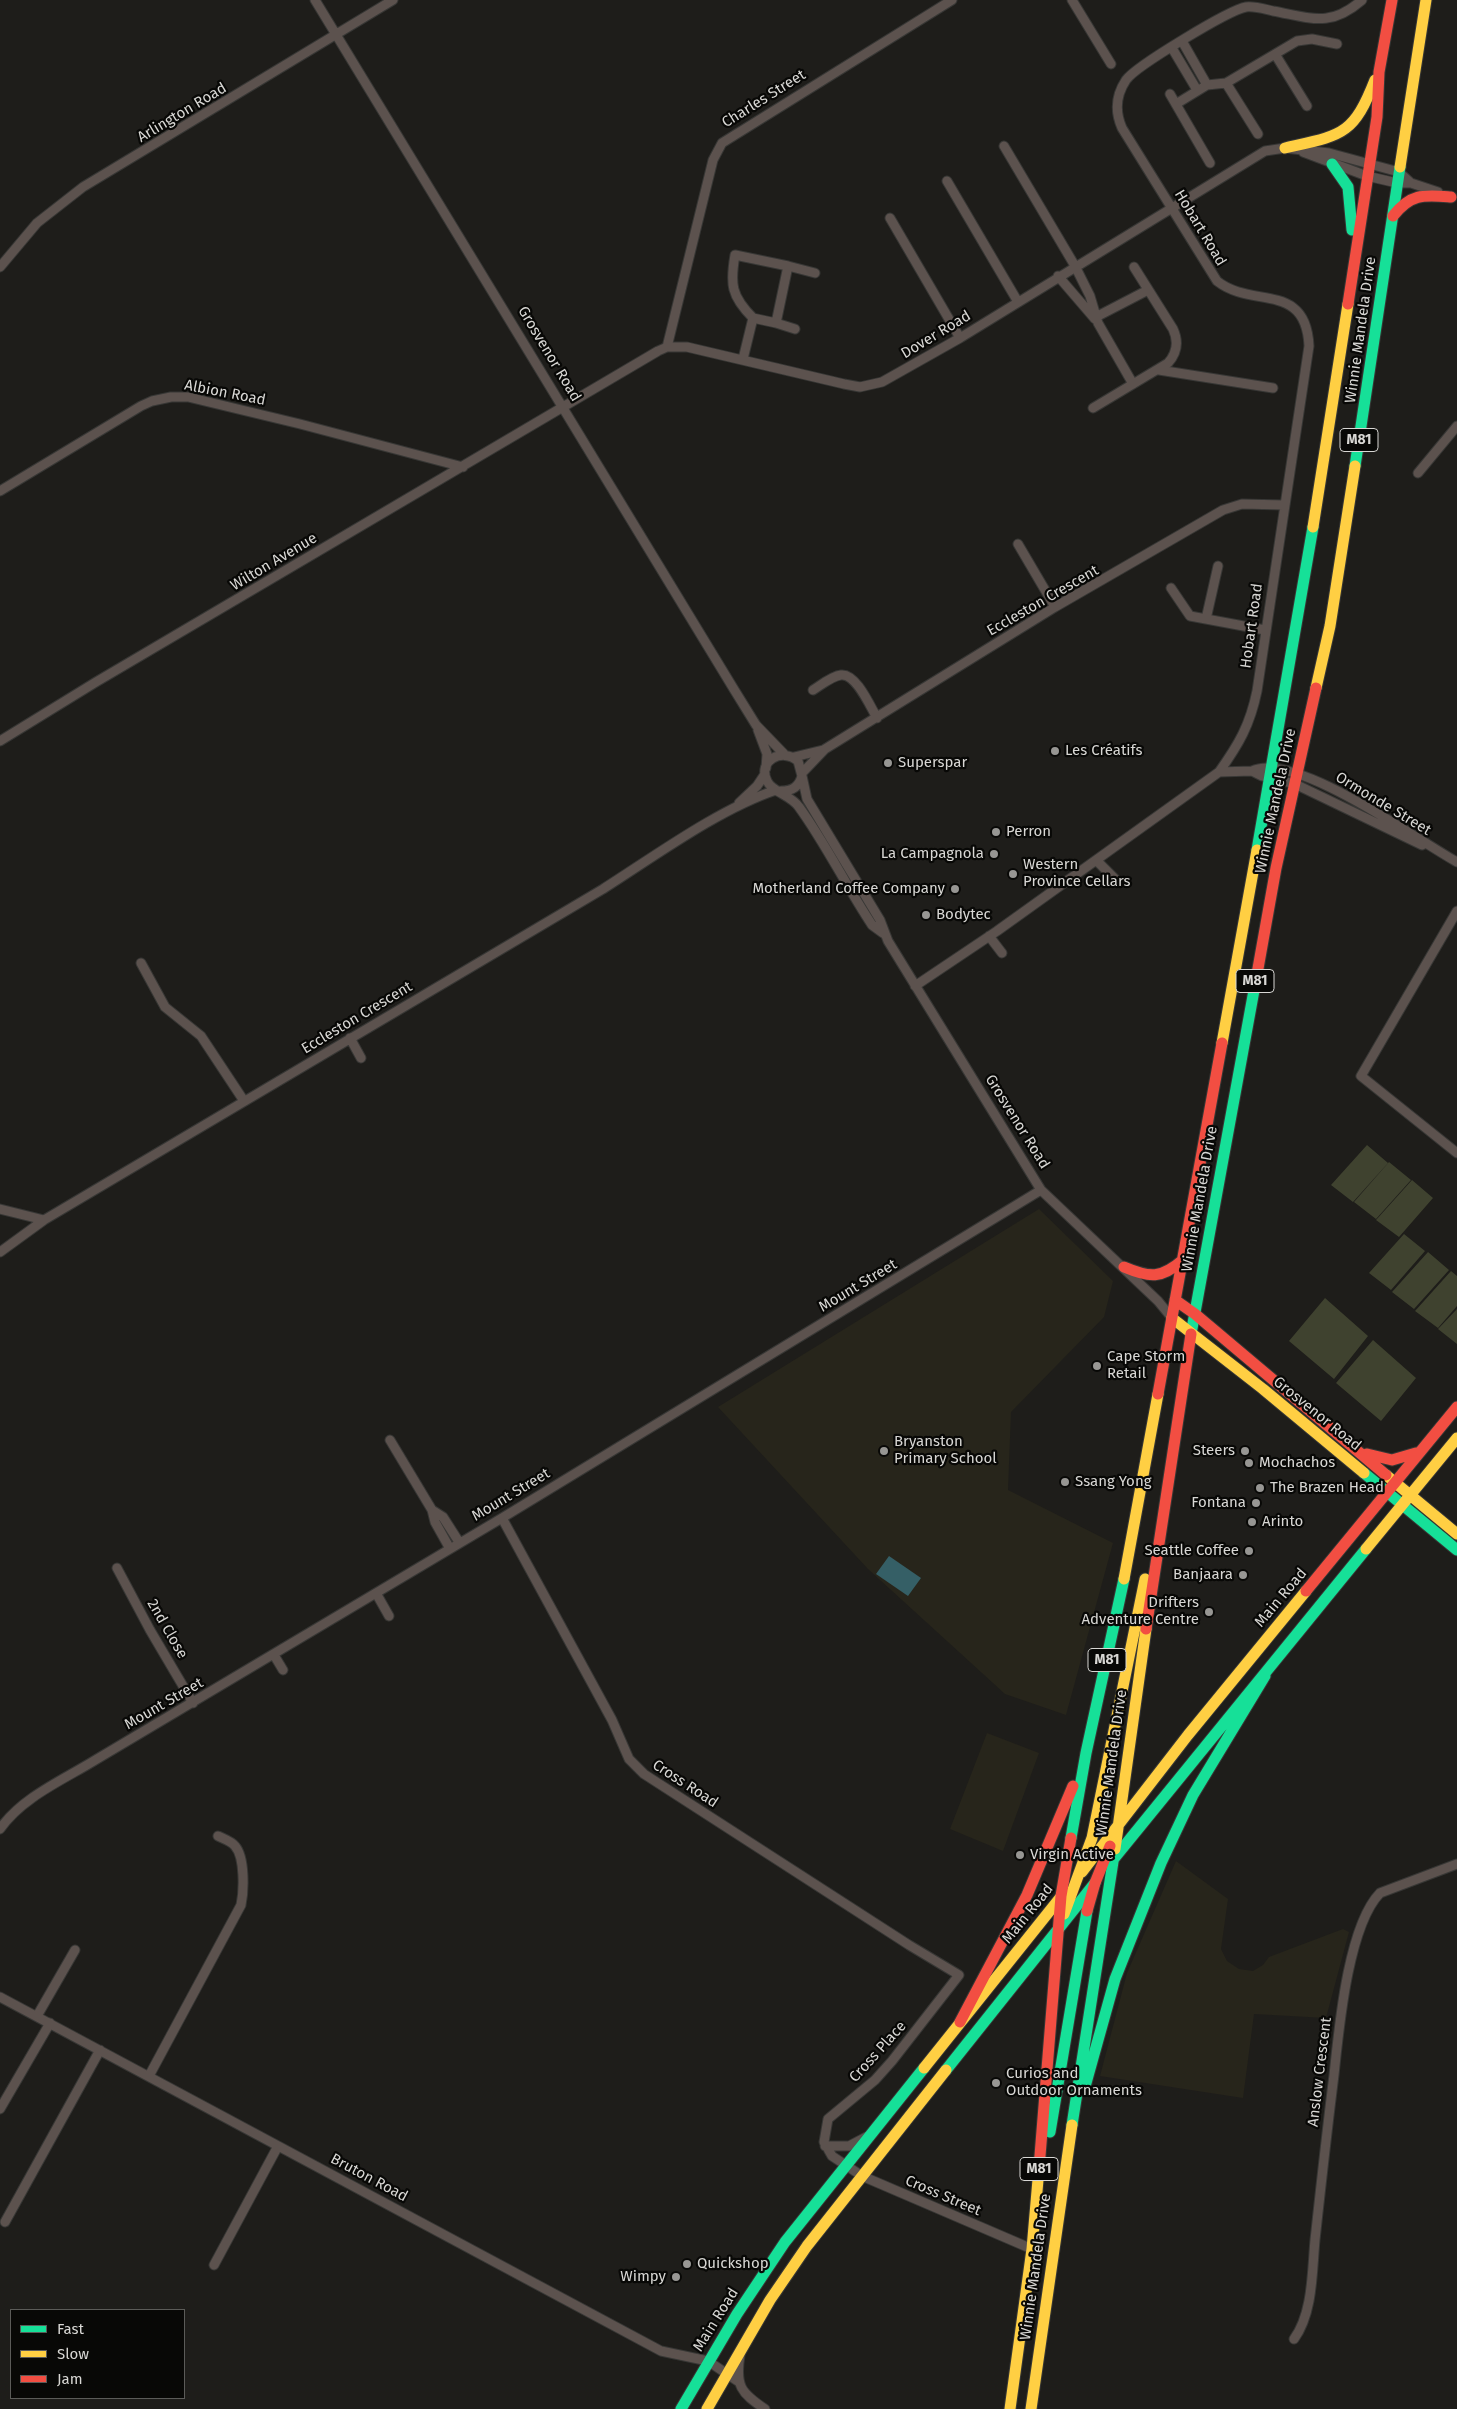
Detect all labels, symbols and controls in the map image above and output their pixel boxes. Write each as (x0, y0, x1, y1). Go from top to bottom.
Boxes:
street label: Charles Street (719, 66, 809, 132)
street label: Arlington Road (134, 79, 230, 147)
street label: Hobart Road (1170, 187, 1230, 269)
street label: Winnie Mandela Drive (1342, 255, 1380, 405)
street label: Grosvenor Road (514, 303, 584, 405)
street label: Dover Road (898, 307, 974, 363)
street label: Albion Road (183, 376, 267, 410)
road number: M81 (1340, 428, 1378, 452)
street label: Wilton Avenue (228, 529, 320, 595)
street label: Eccleston Crescent (984, 562, 1102, 640)
street label: Hobart Road (1237, 582, 1267, 670)
street label: Winnie Mandela Drive (1252, 727, 1300, 875)
place label: Les Créatifs (1065, 742, 1143, 760)
marker: Les Créatifs (1049, 745, 1061, 757)
place label: Superspar (898, 754, 967, 772)
marker: Superspar (882, 757, 894, 769)
street label: Ormonde Street (1332, 768, 1434, 840)
place label: Perron (1006, 823, 1051, 841)
marker: Perron (990, 826, 1002, 838)
place label: La Campagnola (881, 845, 984, 863)
marker: La Campagnola (988, 848, 1000, 860)
place label: Western Province Cellars (1023, 856, 1131, 891)
marker: Western Province Cellars (1007, 868, 1019, 880)
place label: Motherland Coffee Company (752, 880, 945, 898)
marker: Motherland Coffee Company (949, 883, 961, 895)
place label: Bodytec (936, 906, 991, 924)
marker: Bodytec (920, 909, 932, 921)
road number: M81 (1236, 969, 1274, 992)
street label: Eccleston Crescent (298, 978, 416, 1058)
street label: Grosvenor Road (981, 1072, 1053, 1172)
street label: Winnie Mandela Drive (1178, 1125, 1222, 1273)
street label: Mount Street (816, 1256, 900, 1316)
place label: Cape Storm Retail (1107, 1348, 1185, 1383)
marker: Cape Storm Retail (1091, 1360, 1103, 1372)
street label: Grosvenor Road (1269, 1373, 1365, 1455)
place label: Bryanston Primary School (894, 1433, 997, 1468)
place label: Steers (1193, 1442, 1235, 1460)
marker: Bryanston Primary School (878, 1445, 890, 1457)
marker: Steers (1239, 1445, 1251, 1457)
place label: Mochachos (1259, 1454, 1335, 1472)
marker: Mochachos (1243, 1457, 1255, 1469)
street label: Mount Street (469, 1465, 553, 1525)
place label: Ssang Yong (1075, 1473, 1151, 1491)
marker: Ssang Yong (1059, 1476, 1071, 1488)
place label: The Brazen Head (1270, 1479, 1384, 1497)
marker: The Brazen Head (1254, 1482, 1266, 1494)
place label: Fontana (1191, 1494, 1246, 1512)
marker: Fontana (1250, 1497, 1262, 1509)
place label: Arinto (1262, 1513, 1303, 1531)
marker: Arinto (1246, 1516, 1258, 1528)
place label: Seattle Coffee (1144, 1542, 1239, 1560)
marker: Seattle Coffee (1243, 1545, 1255, 1557)
street label: Main Road (1251, 1565, 1311, 1631)
place label: Banjaara (1173, 1566, 1233, 1584)
marker: Banjaara (1237, 1569, 1249, 1581)
place label: Drifters Adventure Centre (1082, 1594, 1199, 1629)
street label: 2nd Close (143, 1596, 191, 1662)
marker: Drifters Adventure Centre (1203, 1606, 1215, 1618)
road number: M81 (1088, 1648, 1126, 1672)
street label: Mount Street (121, 1674, 207, 1734)
street label: Winnie Mandela Drive (1093, 1688, 1131, 1838)
street label: Cross Road (649, 1756, 721, 1812)
place label: Virgin Active (1030, 1846, 1114, 1864)
marker: Virgin Active (1014, 1849, 1026, 1861)
street label: Main Road (999, 1881, 1057, 1947)
street label: Anslow Crescent (1304, 2016, 1336, 2128)
street label: Cross Place (846, 2018, 910, 2086)
place label: Curios and Outdoor Ornaments (1006, 2065, 1142, 2100)
marker: Curios and Outdoor Ornaments (990, 2077, 1002, 2089)
street label: Bruton Road (327, 2150, 411, 2206)
road number: M81 (1020, 2158, 1058, 2180)
street label: Cross Street (902, 2172, 984, 2220)
street label: Winnie Mandela Drive (1017, 2192, 1055, 2342)
place label: Quickshop (697, 2255, 769, 2273)
marker: Quickshop (681, 2258, 693, 2270)
place label: Wimpy (620, 2268, 666, 2286)
marker: Wimpy (670, 2271, 682, 2283)
street label: Main Road (689, 2285, 743, 2355)
legend (10, 2309, 185, 2399)
text: Fast (57, 2320, 84, 2338)
text: Slow (57, 2345, 89, 2363)
text: Jam (57, 2370, 83, 2388)

